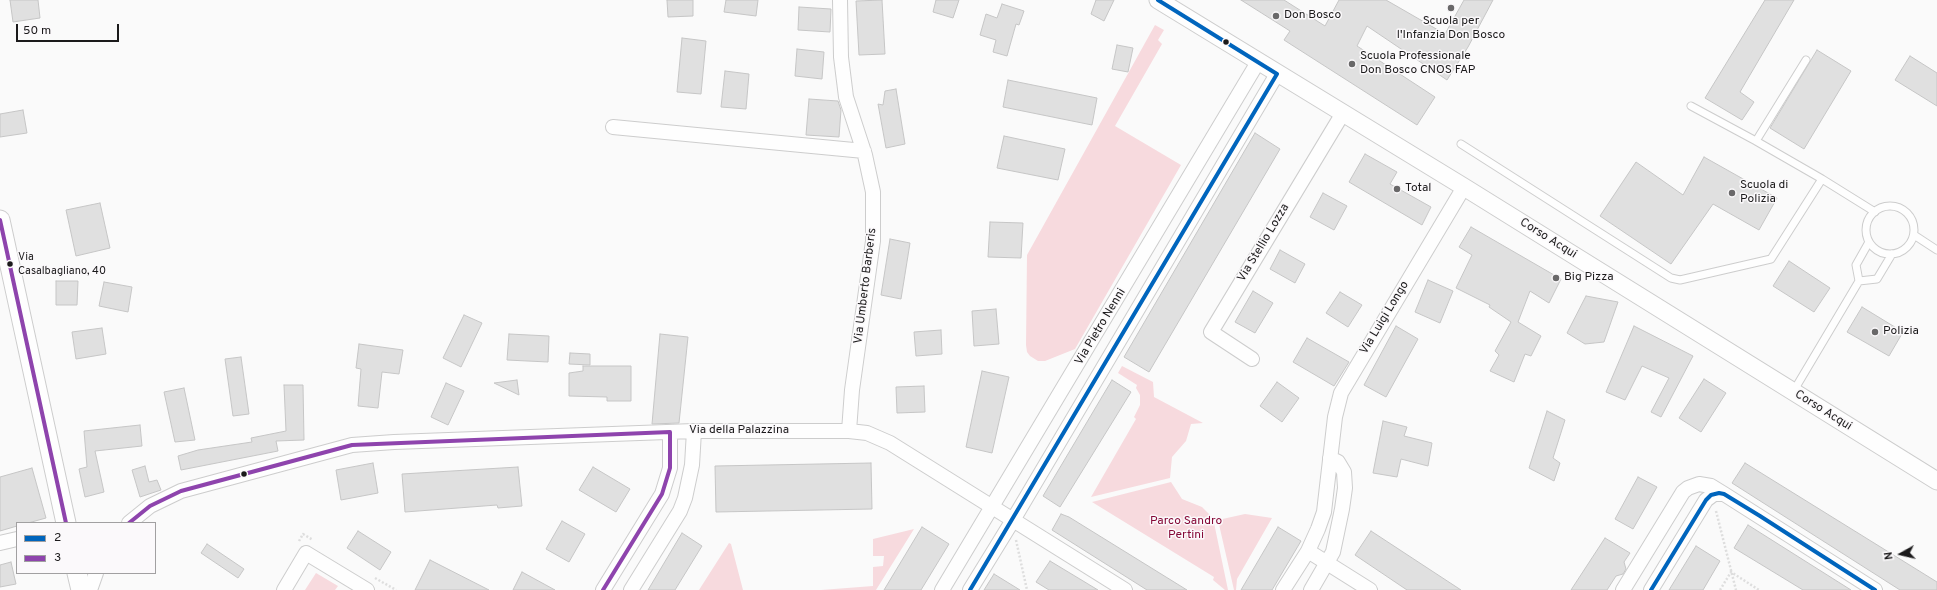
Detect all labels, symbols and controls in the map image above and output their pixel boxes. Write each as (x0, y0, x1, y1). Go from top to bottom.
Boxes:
marker: Scuola per l'Infanzia Don Bosco (1446, 3, 1456, 13)
place label: Don Bosco (1284, 9, 1341, 23)
marker: Don Bosco (1271, 11, 1281, 21)
place label: Scuola per l'Infanzia Don Bosco (1397, 15, 1505, 43)
scale bar (18, 16, 121, 42)
text: 50 m (23, 23, 51, 39)
unlabelled marker (1221, 37, 1231, 47)
place label: Scuola Professionale Don Bosco CNOS FAP (1360, 50, 1475, 78)
marker: Scuola Professionale Don Bosco CNOS FAP (1347, 59, 1357, 69)
place label: Scuola di Polizia (1740, 179, 1788, 207)
place label: Total (1405, 182, 1431, 196)
marker: Total (1392, 184, 1402, 194)
marker: Scuola di Polizia (1727, 188, 1737, 198)
street label: Via Stellio Lozza (1235, 201, 1293, 285)
street label: Corso Acqui (1517, 216, 1579, 262)
street label: Via Umberto Barberis (852, 227, 880, 345)
place label: Via Casalbagliano, 40 (18, 251, 106, 277)
marker: Via Casalbagliano, 40 (5, 259, 15, 269)
place label: Big Pizza (1564, 271, 1614, 285)
marker: Big Pizza (1551, 273, 1561, 283)
street label: Via Luigi Longo (1358, 279, 1412, 357)
street label: Via Pietro Nenni (1073, 286, 1129, 368)
place label: Polizia (1883, 325, 1919, 339)
marker: Polizia (1870, 327, 1880, 337)
street label: Corso Acqui (1792, 388, 1854, 434)
street label: Via della Palazzina (689, 424, 789, 438)
unlabelled marker (239, 469, 249, 479)
park label: Parco Sandro Pertini (1150, 515, 1222, 543)
legend (16, 522, 156, 574)
text: 2 (54, 530, 61, 546)
north arrow (1881, 534, 1921, 574)
text: 3 (54, 550, 61, 566)
text: N (1882, 551, 1897, 561)

